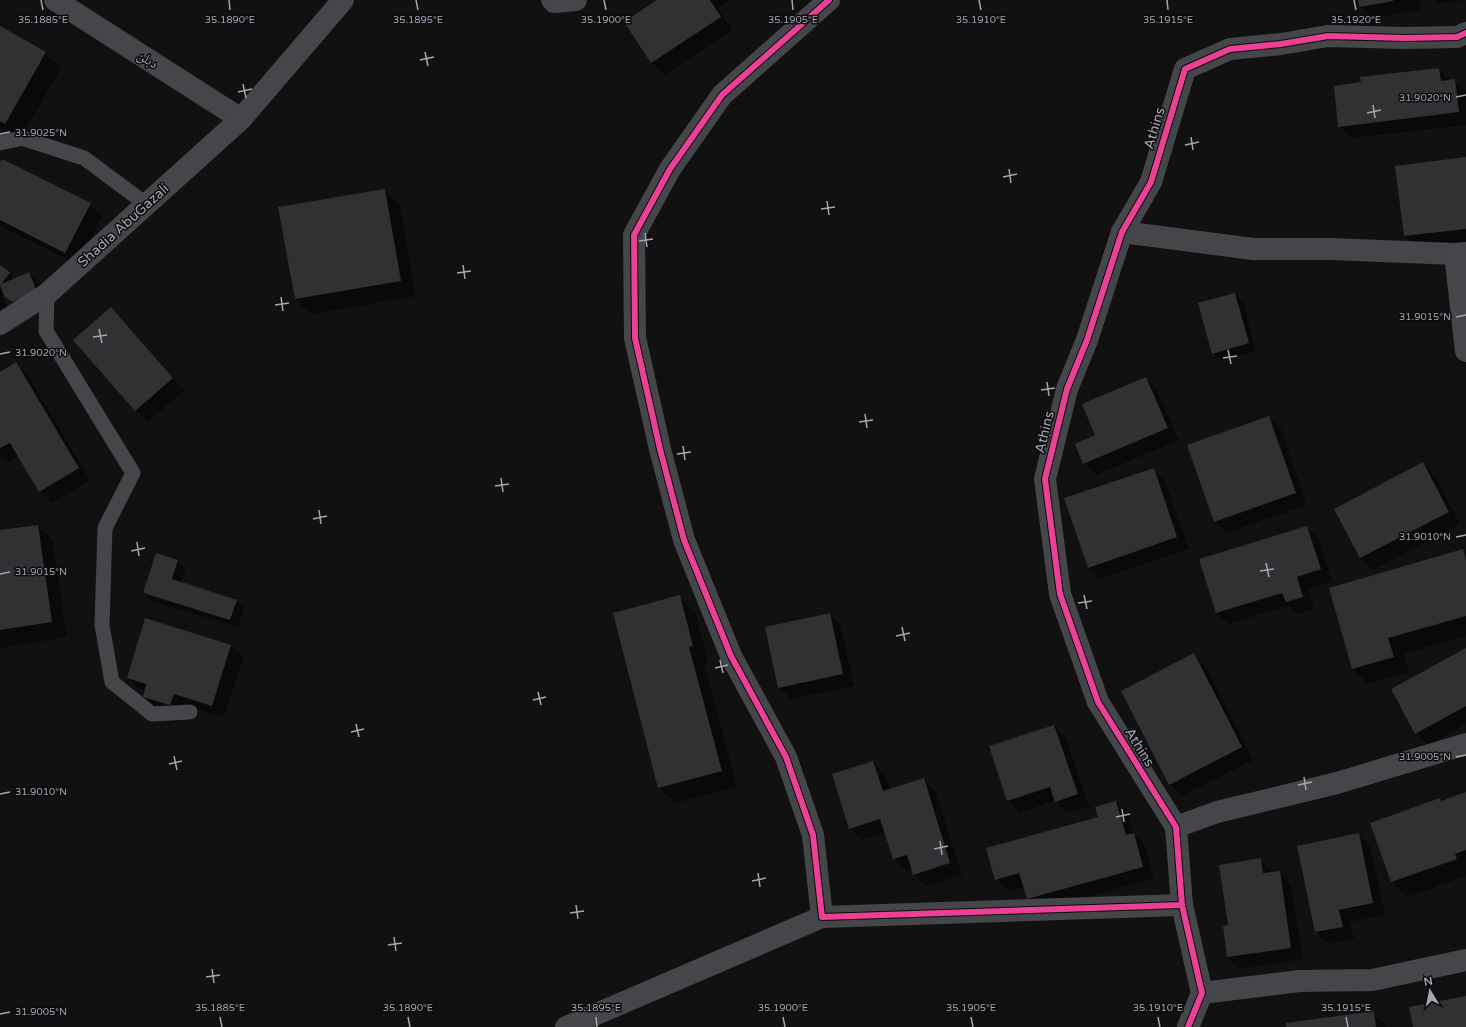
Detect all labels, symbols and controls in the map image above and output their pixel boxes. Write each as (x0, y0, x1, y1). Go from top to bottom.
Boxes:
text: 35.1885°E (18, 14, 68, 26)
text: 35.1890°E (205, 14, 255, 26)
text: 35.1895°E (393, 14, 443, 26)
text: 35.1900°E (581, 14, 631, 26)
text: 35.1905°E (768, 14, 818, 26)
text: 35.1910°E (956, 14, 1006, 26)
text: 35.1915°E (1143, 14, 1193, 26)
text: 35.1920°E (1331, 14, 1381, 26)
street label: دبلن (134, 47, 161, 72)
text: 31.9020°N (1399, 92, 1451, 104)
street label: Athins (1140, 105, 1169, 151)
text: 31.9025°N (15, 127, 67, 139)
street label: Shadia AbuGazali (74, 180, 172, 271)
text: 31.9015°N (1399, 311, 1451, 323)
text: 31.9020°N (15, 347, 67, 359)
street label: Athins (1031, 409, 1058, 455)
text: 31.9010°N (1399, 531, 1451, 543)
text: 31.9015°N (15, 566, 67, 578)
street label: Athins (1121, 725, 1158, 770)
text: 31.9005°N (1399, 751, 1451, 763)
text: 31.9010°N (15, 786, 67, 798)
north arrow (1410, 971, 1450, 1011)
text: N (1423, 974, 1434, 989)
text: 35.1885°E (195, 1002, 245, 1014)
text: 35.1890°E (383, 1002, 433, 1014)
text: 35.1895°E (571, 1002, 621, 1014)
text: 35.1900°E (758, 1002, 808, 1014)
text: 35.1905°E (946, 1002, 996, 1014)
text: 35.1910°E (1133, 1002, 1183, 1014)
text: 35.1915°E (1321, 1002, 1371, 1014)
text: 31.9005°N (15, 1006, 67, 1018)

